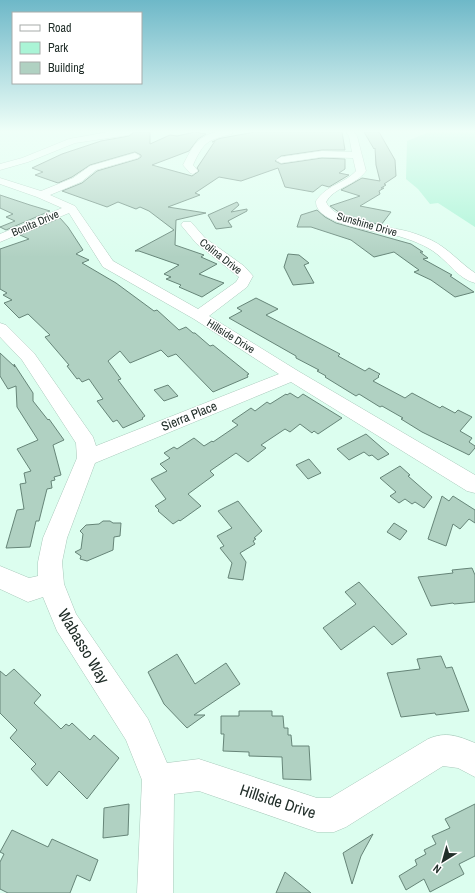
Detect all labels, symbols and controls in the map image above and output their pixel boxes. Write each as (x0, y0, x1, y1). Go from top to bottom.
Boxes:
legend (12, 12, 142, 84)
text: Road (48, 20, 72, 36)
text: Park (48, 40, 68, 56)
text: Building (48, 60, 85, 76)
street label: Bonita Drive (9, 207, 61, 239)
street label: Sunshine Drive (335, 209, 399, 239)
street label: Colina Drive (197, 235, 245, 277)
street label: Hillside Drive (204, 316, 258, 356)
street label: Sierra Place (159, 397, 219, 435)
street label: Wabasso Way (53, 604, 115, 688)
street label: Hillside Drive (237, 778, 319, 824)
north arrow (423, 841, 463, 881)
text: N (430, 861, 444, 877)

